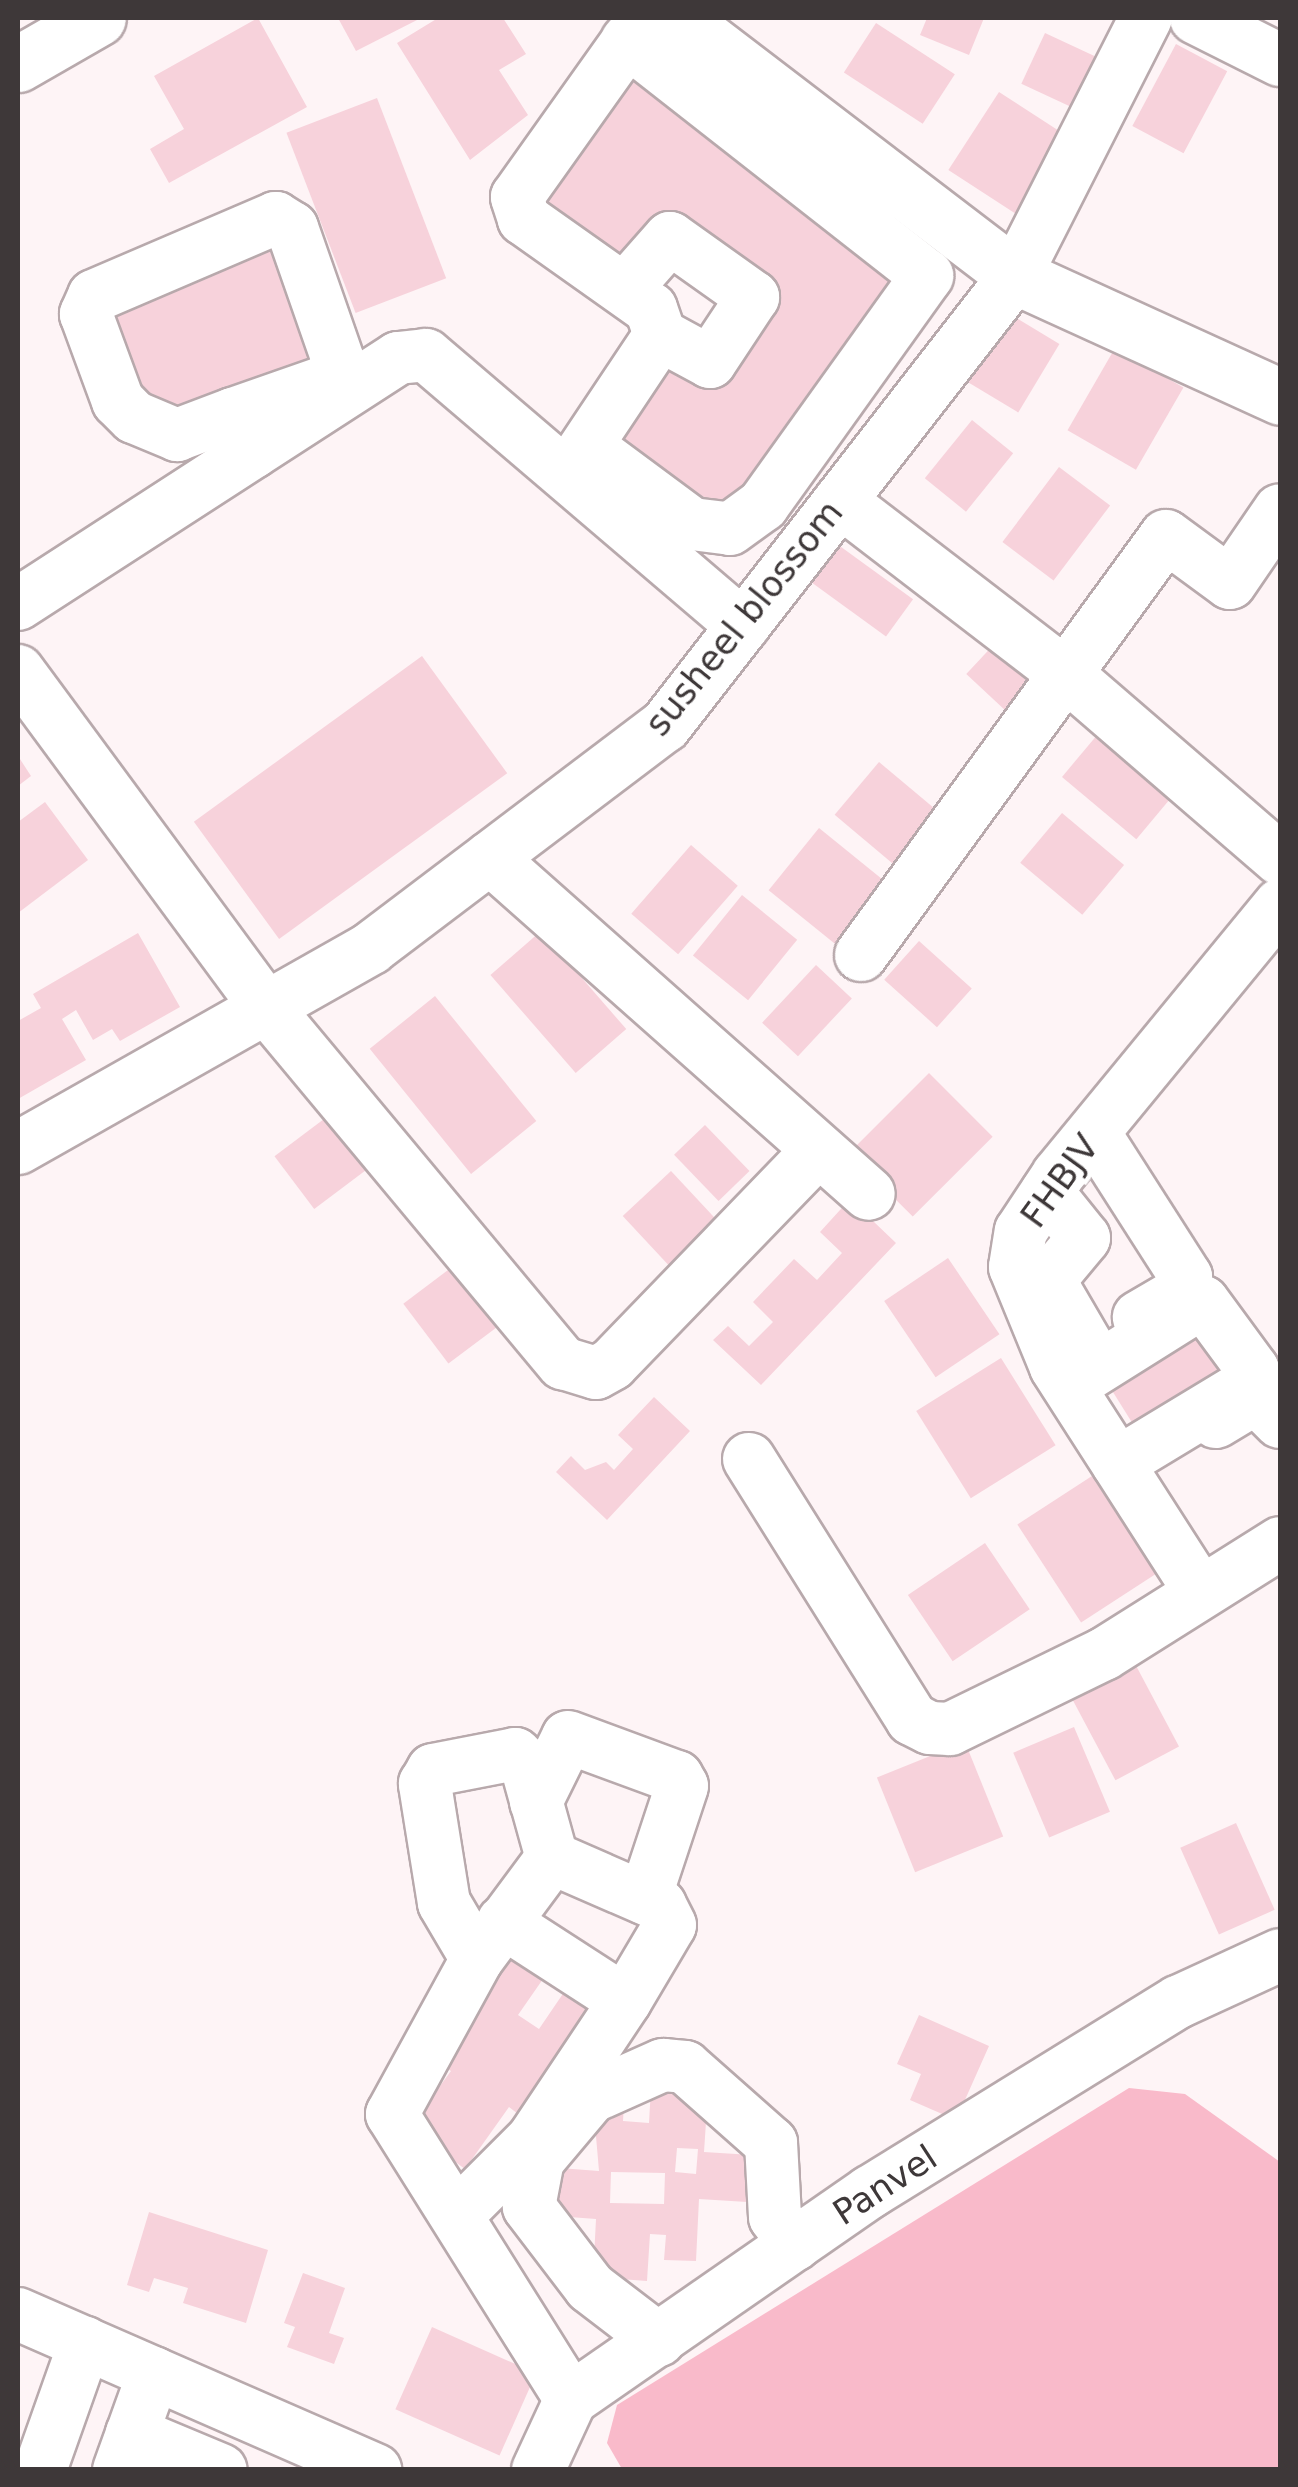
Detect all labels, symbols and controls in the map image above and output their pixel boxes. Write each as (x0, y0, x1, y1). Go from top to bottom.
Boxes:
street label: susheel blossom (636, 492, 852, 744)
street label: FHBJV (1012, 1126, 1108, 1236)
street label: Panvel (825, 2136, 945, 2234)

